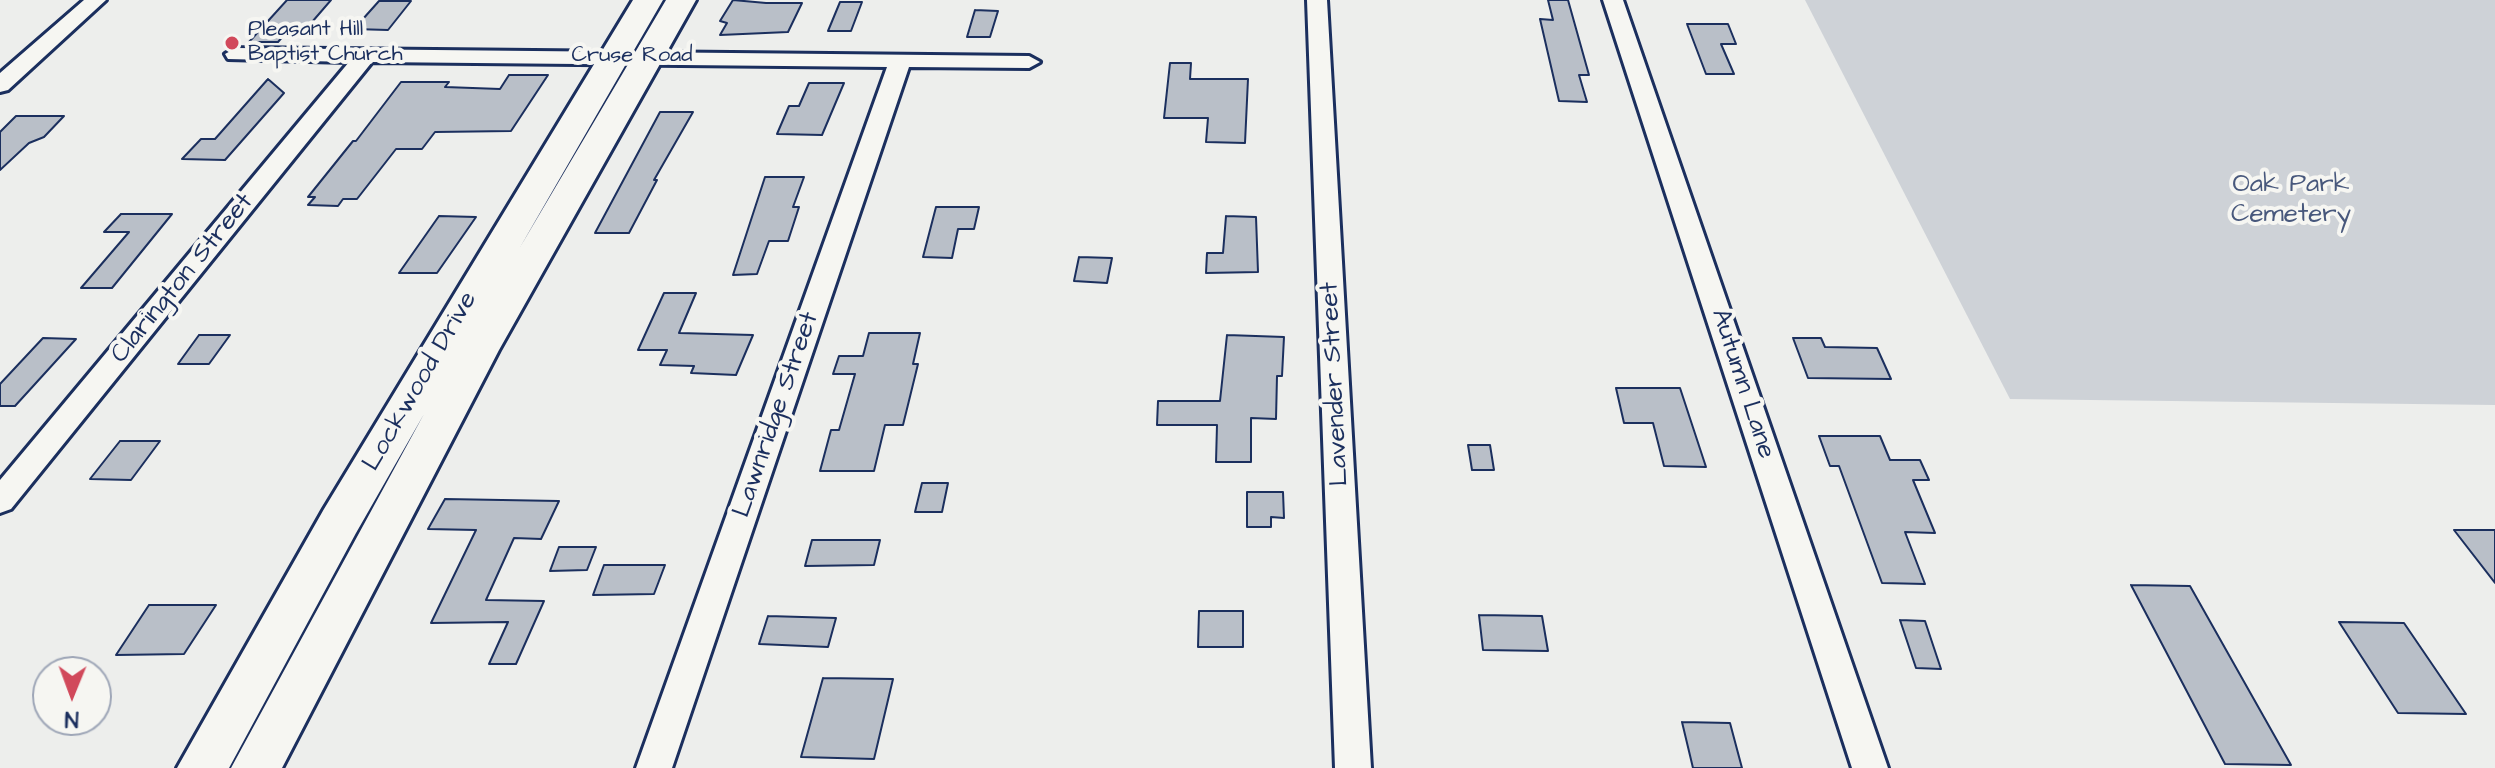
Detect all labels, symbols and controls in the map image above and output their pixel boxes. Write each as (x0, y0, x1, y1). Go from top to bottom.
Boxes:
place label: Pleasant Hill Baptist Church (248, 17, 403, 68)
marker: Pleasant Hill Baptist Church (223, 34, 241, 52)
street label: Cruse Road (571, 43, 693, 69)
park label: Oak Park Cemetery (2231, 170, 2351, 232)
street label: Clarington Street (105, 188, 261, 370)
street label: Lavender Street (1315, 281, 1357, 487)
street label: Lockwood Drive (357, 287, 485, 477)
street label: Autumn Lane (1703, 305, 1781, 463)
street label: Lawnridge Street (727, 308, 827, 522)
north arrow (32, 656, 112, 736)
text: N (64, 703, 79, 734)

